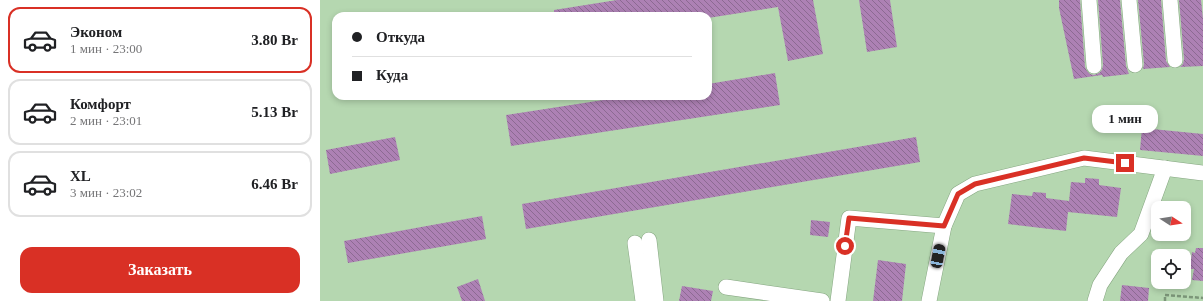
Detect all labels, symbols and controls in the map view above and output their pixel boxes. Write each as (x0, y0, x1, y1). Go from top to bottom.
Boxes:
icon: car (22, 22, 58, 58)
text: Эконом (70, 24, 122, 40)
text: Откуда (376, 29, 425, 45)
text: 3.80 Br (251, 32, 298, 48)
text: 1 мин · 23:00 (70, 41, 142, 56)
text: Куда (376, 67, 408, 83)
icon: car (22, 94, 58, 130)
text: Комфорт (70, 96, 131, 112)
text: 5.13 Br (251, 104, 298, 120)
callout: 1 мин (1092, 105, 1158, 133)
text: 1 мин (1108, 111, 1142, 126)
text: 2 мин · 23:01 (70, 113, 142, 128)
route end (1116, 154, 1134, 172)
icon: car (22, 166, 58, 202)
text: XL (70, 168, 91, 184)
text: 6.46 Br (251, 176, 298, 192)
text: 3 мин · 23:02 (70, 185, 142, 200)
north arrow (1151, 201, 1191, 241)
map controls (1151, 201, 1191, 289)
route start (836, 237, 854, 255)
car (930, 243, 946, 269)
button: Заказать (20, 247, 300, 293)
button: locate (1151, 249, 1191, 289)

